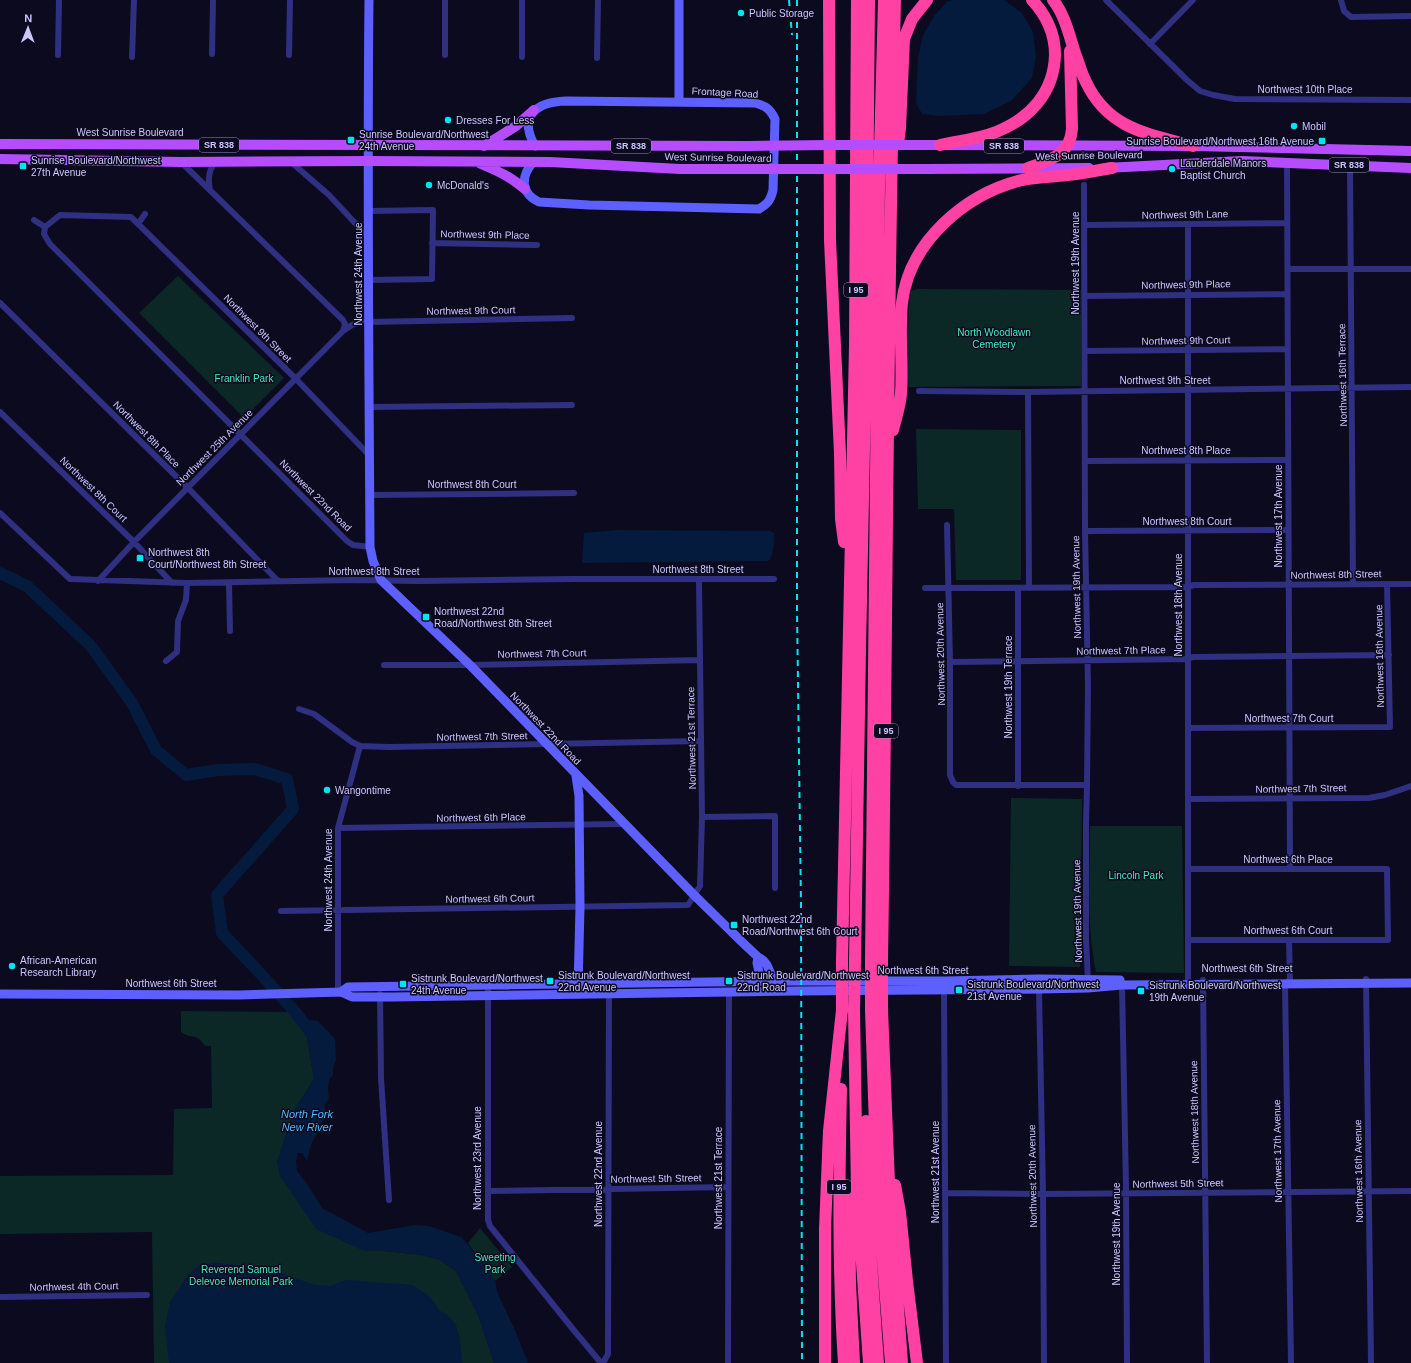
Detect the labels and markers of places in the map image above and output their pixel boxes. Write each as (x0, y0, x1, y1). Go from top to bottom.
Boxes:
marker: Public Storage (736, 8, 746, 18)
place label: Public Storage (749, 8, 814, 19)
marker: Dresses For Less (443, 115, 453, 125)
place label: Dresses For Less (456, 115, 534, 126)
marker: Mobil (1289, 121, 1299, 131)
place label: Mobil (1302, 121, 1326, 132)
place label: Sunrise Boulevard/Northwest 24th Avenue (359, 129, 489, 152)
marker: Sunrise Boulevard/Northwest 24th Avenue (346, 135, 356, 145)
place label: Sunrise Boulevard/Northwest 16th Avenue (1126, 136, 1314, 147)
marker: Sunrise Boulevard/Northwest 16th Avenue (1317, 136, 1327, 146)
place label: Sunrise Boulevard/Northwest 27th Avenue (31, 155, 161, 178)
place label: Lauderdale Manors Baptist Church (1180, 158, 1266, 181)
marker: Sunrise Boulevard/Northwest 27th Avenue (18, 161, 28, 171)
marker: Lauderdale Manors Baptist Church (1167, 164, 1177, 174)
marker: McDonald's (424, 180, 434, 190)
place label: McDonald's (437, 180, 489, 191)
place label: Northwest 8th Court/Northwest 8th Street (148, 547, 267, 570)
marker: Northwest 8th Court/Northwest 8th Street (135, 553, 145, 563)
place label: Northwest 22nd Road/Northwest 8th Street (434, 606, 552, 629)
marker: Northwest 22nd Road/Northwest 8th Street (421, 612, 431, 622)
marker: Wangontime (322, 785, 332, 795)
place label: Wangontime (335, 785, 391, 796)
place label: Northwest 22nd Road/Northwest 6th Court (742, 914, 858, 937)
marker: Northwest 22nd Road/Northwest 6th Court (729, 920, 739, 930)
place label: African-American Research Library (20, 955, 97, 978)
marker: African-American Research Library (7, 961, 17, 971)
place label: Sistrunk Boulevard/Northwest 22nd Avenue (558, 970, 690, 993)
place label: Sistrunk Boulevard/Northwest 22nd Road (737, 970, 869, 993)
place label: Sistrunk Boulevard/Northwest 24th Avenue (411, 973, 543, 996)
marker: Sistrunk Boulevard/Northwest 22nd Avenue (545, 976, 555, 986)
marker: Sistrunk Boulevard/Northwest 22nd Road (724, 976, 734, 986)
marker: Sistrunk Boulevard/Northwest 24th Avenue (398, 979, 408, 989)
place label: Sistrunk Boulevard/Northwest 21st Avenue (967, 979, 1099, 1002)
place label: Sistrunk Boulevard/Northwest 19th Avenue (1149, 980, 1281, 1003)
marker: Sistrunk Boulevard/Northwest 21st Avenue (954, 985, 964, 995)
marker: Sistrunk Boulevard/Northwest 19th Avenue (1136, 986, 1146, 996)

